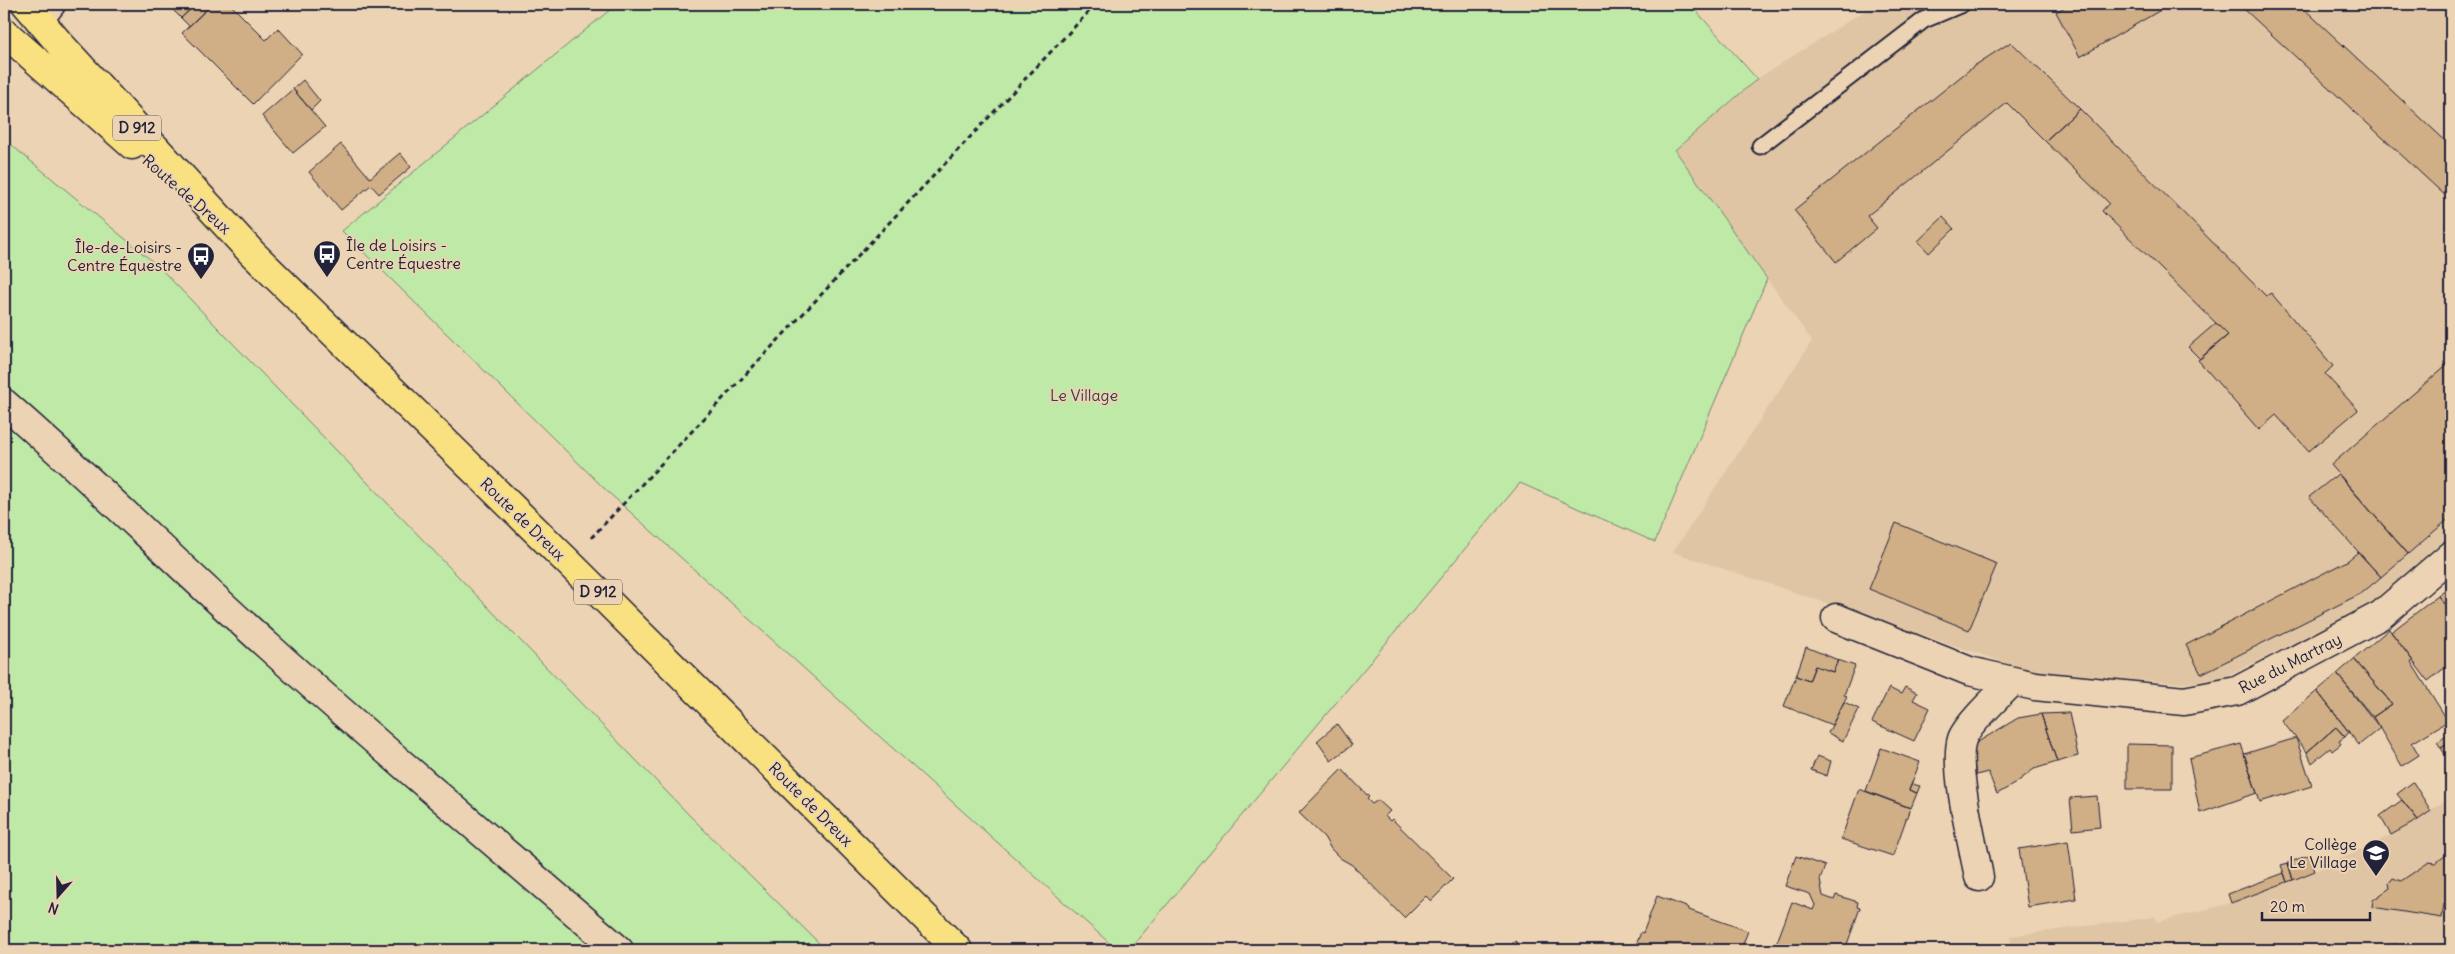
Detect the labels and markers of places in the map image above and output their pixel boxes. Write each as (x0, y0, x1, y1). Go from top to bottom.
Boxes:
place label: Île de Loisirs - Centre Équestre (346, 235, 461, 273)
place label: Île-de-Loisirs - Centre Équestre (67, 237, 182, 275)
bus stop icon: Île de Loisirs - Centre Équestre (312, 239, 342, 278)
bus stop icon: Île-de-Loisirs - Centre Équestre (186, 241, 216, 280)
place label: Collège Le Village (2289, 834, 2357, 872)
school or university icon: Collège Le Village (2361, 838, 2391, 877)

